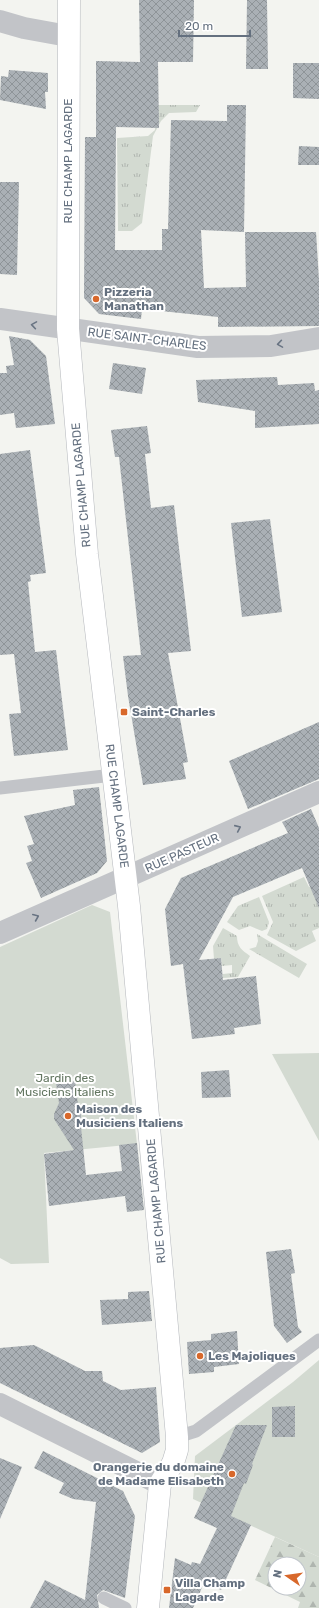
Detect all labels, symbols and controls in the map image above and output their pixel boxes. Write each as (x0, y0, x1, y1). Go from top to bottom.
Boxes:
scale bar (179, 12, 250, 38)
text: 20 m (185, 19, 213, 33)
street label: RUE CHAMP LAGARDE (61, 98, 75, 224)
place label: Pizzeria Manathan (104, 285, 164, 313)
marker: Pizzeria Manathan (91, 294, 101, 304)
one-way arrow (31, 321, 37, 329)
street label: RUE SAINT-CHARLES (87, 325, 207, 353)
one-way arrow (277, 339, 284, 348)
street label: RUE CHAMP LAGARDE (69, 422, 93, 548)
place label: Saint-Charles (132, 705, 216, 719)
marker: Saint-Charles (119, 707, 129, 717)
street label: RUE CHAMP LAGARDE (102, 743, 132, 869)
one-way arrow (234, 824, 241, 832)
street label: RUE PASTEUR (143, 830, 221, 876)
one-way arrow (32, 914, 39, 922)
park label: Jardin des Musiciens Italiens (16, 1071, 114, 1099)
place label: Maison des Musiciens Italiens (76, 1102, 184, 1130)
marker: Maison des Musiciens Italiens (63, 1111, 73, 1121)
street label: RUE CHAMP LAGARDE (144, 1138, 168, 1264)
place label: Les Majoliques (208, 1349, 296, 1363)
marker: Les Majoliques (195, 1351, 205, 1361)
place label: Orangerie du domaine de Madame Elisabeth (93, 1460, 224, 1488)
marker: Orangerie du domaine de Madame Elisabeth (227, 1469, 237, 1479)
north arrow (267, 1556, 307, 1596)
text: N (271, 1568, 285, 1579)
place label: Villa Champ Lagarde (175, 1576, 245, 1604)
marker: Villa Champ Lagarde (162, 1585, 172, 1595)

